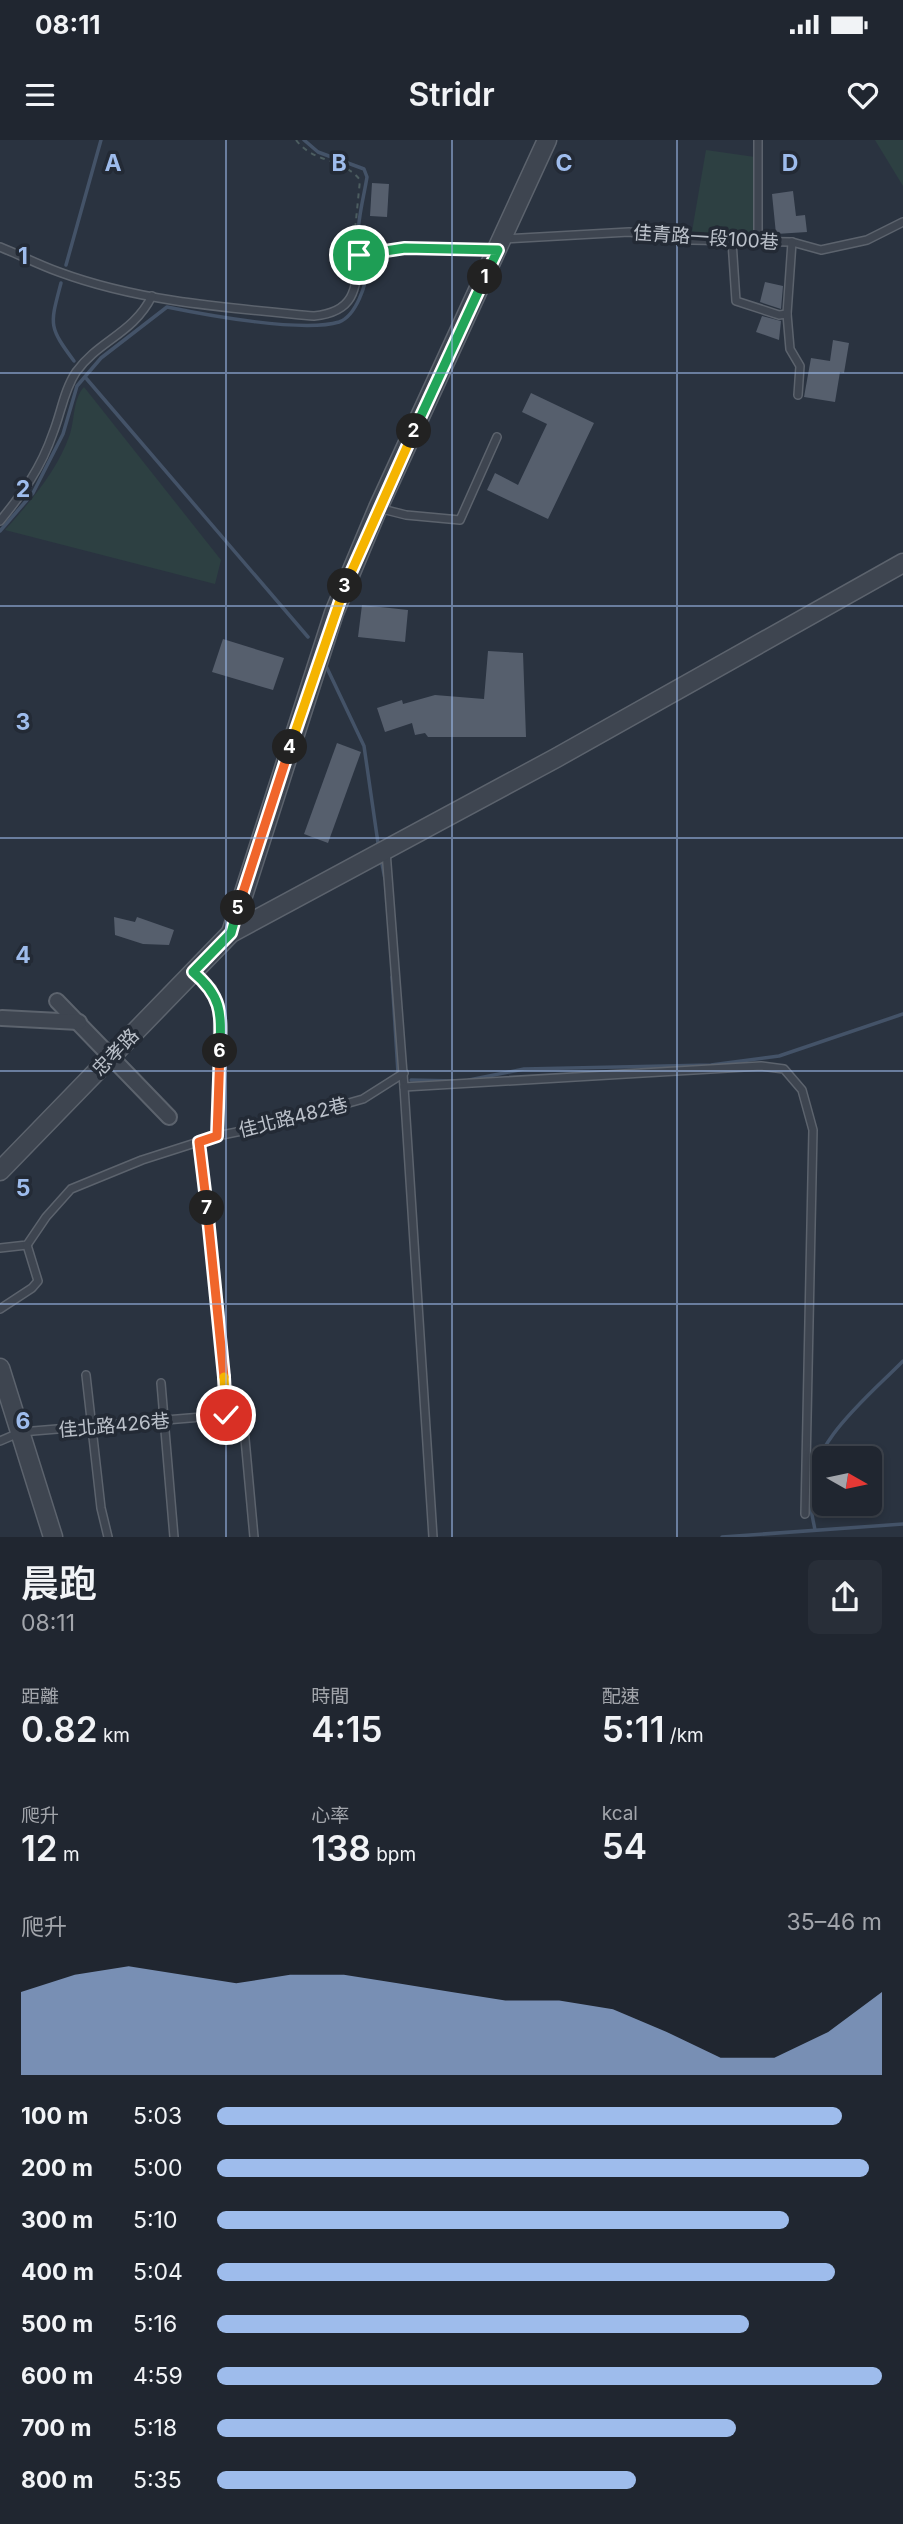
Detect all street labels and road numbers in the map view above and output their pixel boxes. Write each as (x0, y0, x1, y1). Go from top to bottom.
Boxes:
street label: 佳青路一段100巷 (632, 221, 779, 254)
street label: 忠孝路 (87, 1024, 143, 1081)
street label: 佳北路482巷 (236, 1093, 350, 1142)
street label: 佳北路426巷 (57, 1409, 171, 1442)

